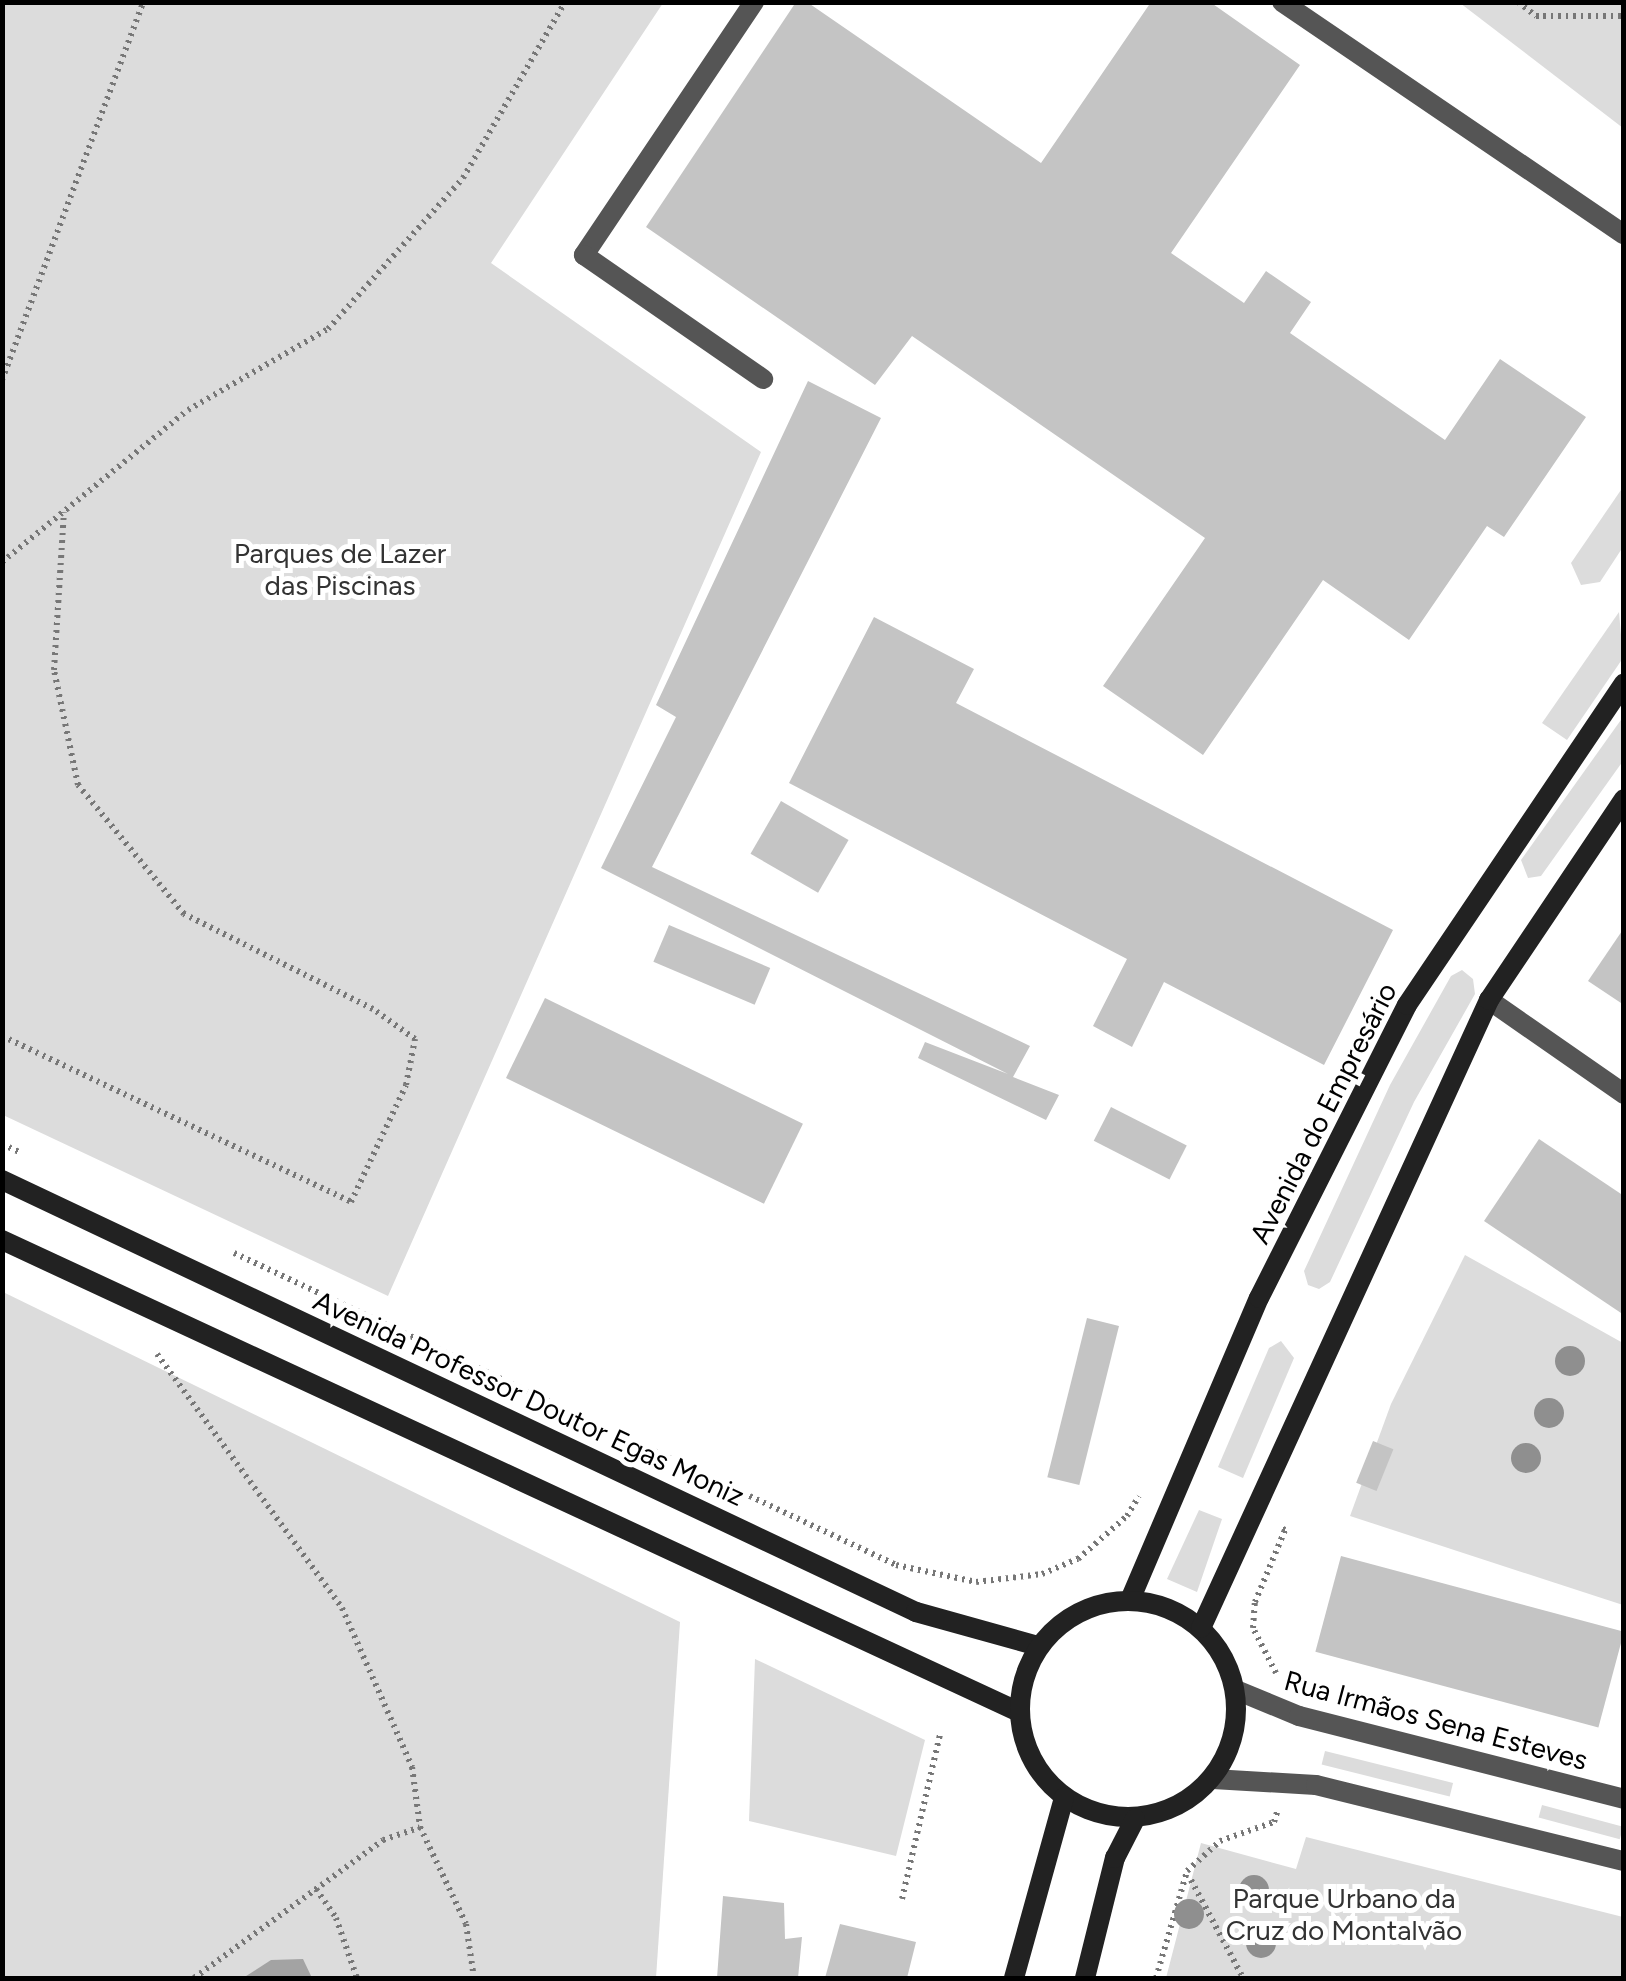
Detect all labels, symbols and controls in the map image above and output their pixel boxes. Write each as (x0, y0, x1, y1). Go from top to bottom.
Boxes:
park label: Parques de Lazer das Piscinas (234, 536, 446, 602)
street label: Avenida do Empresário (1243, 977, 1403, 1249)
street label: Avenida Professor Doutor Egas Moniz (308, 1283, 750, 1513)
street label: Rua Irmãos Sena Esteves (1281, 1663, 1591, 1777)
park label: Parque Urbano da Cruz do Montalvão (1226, 1881, 1462, 1947)

